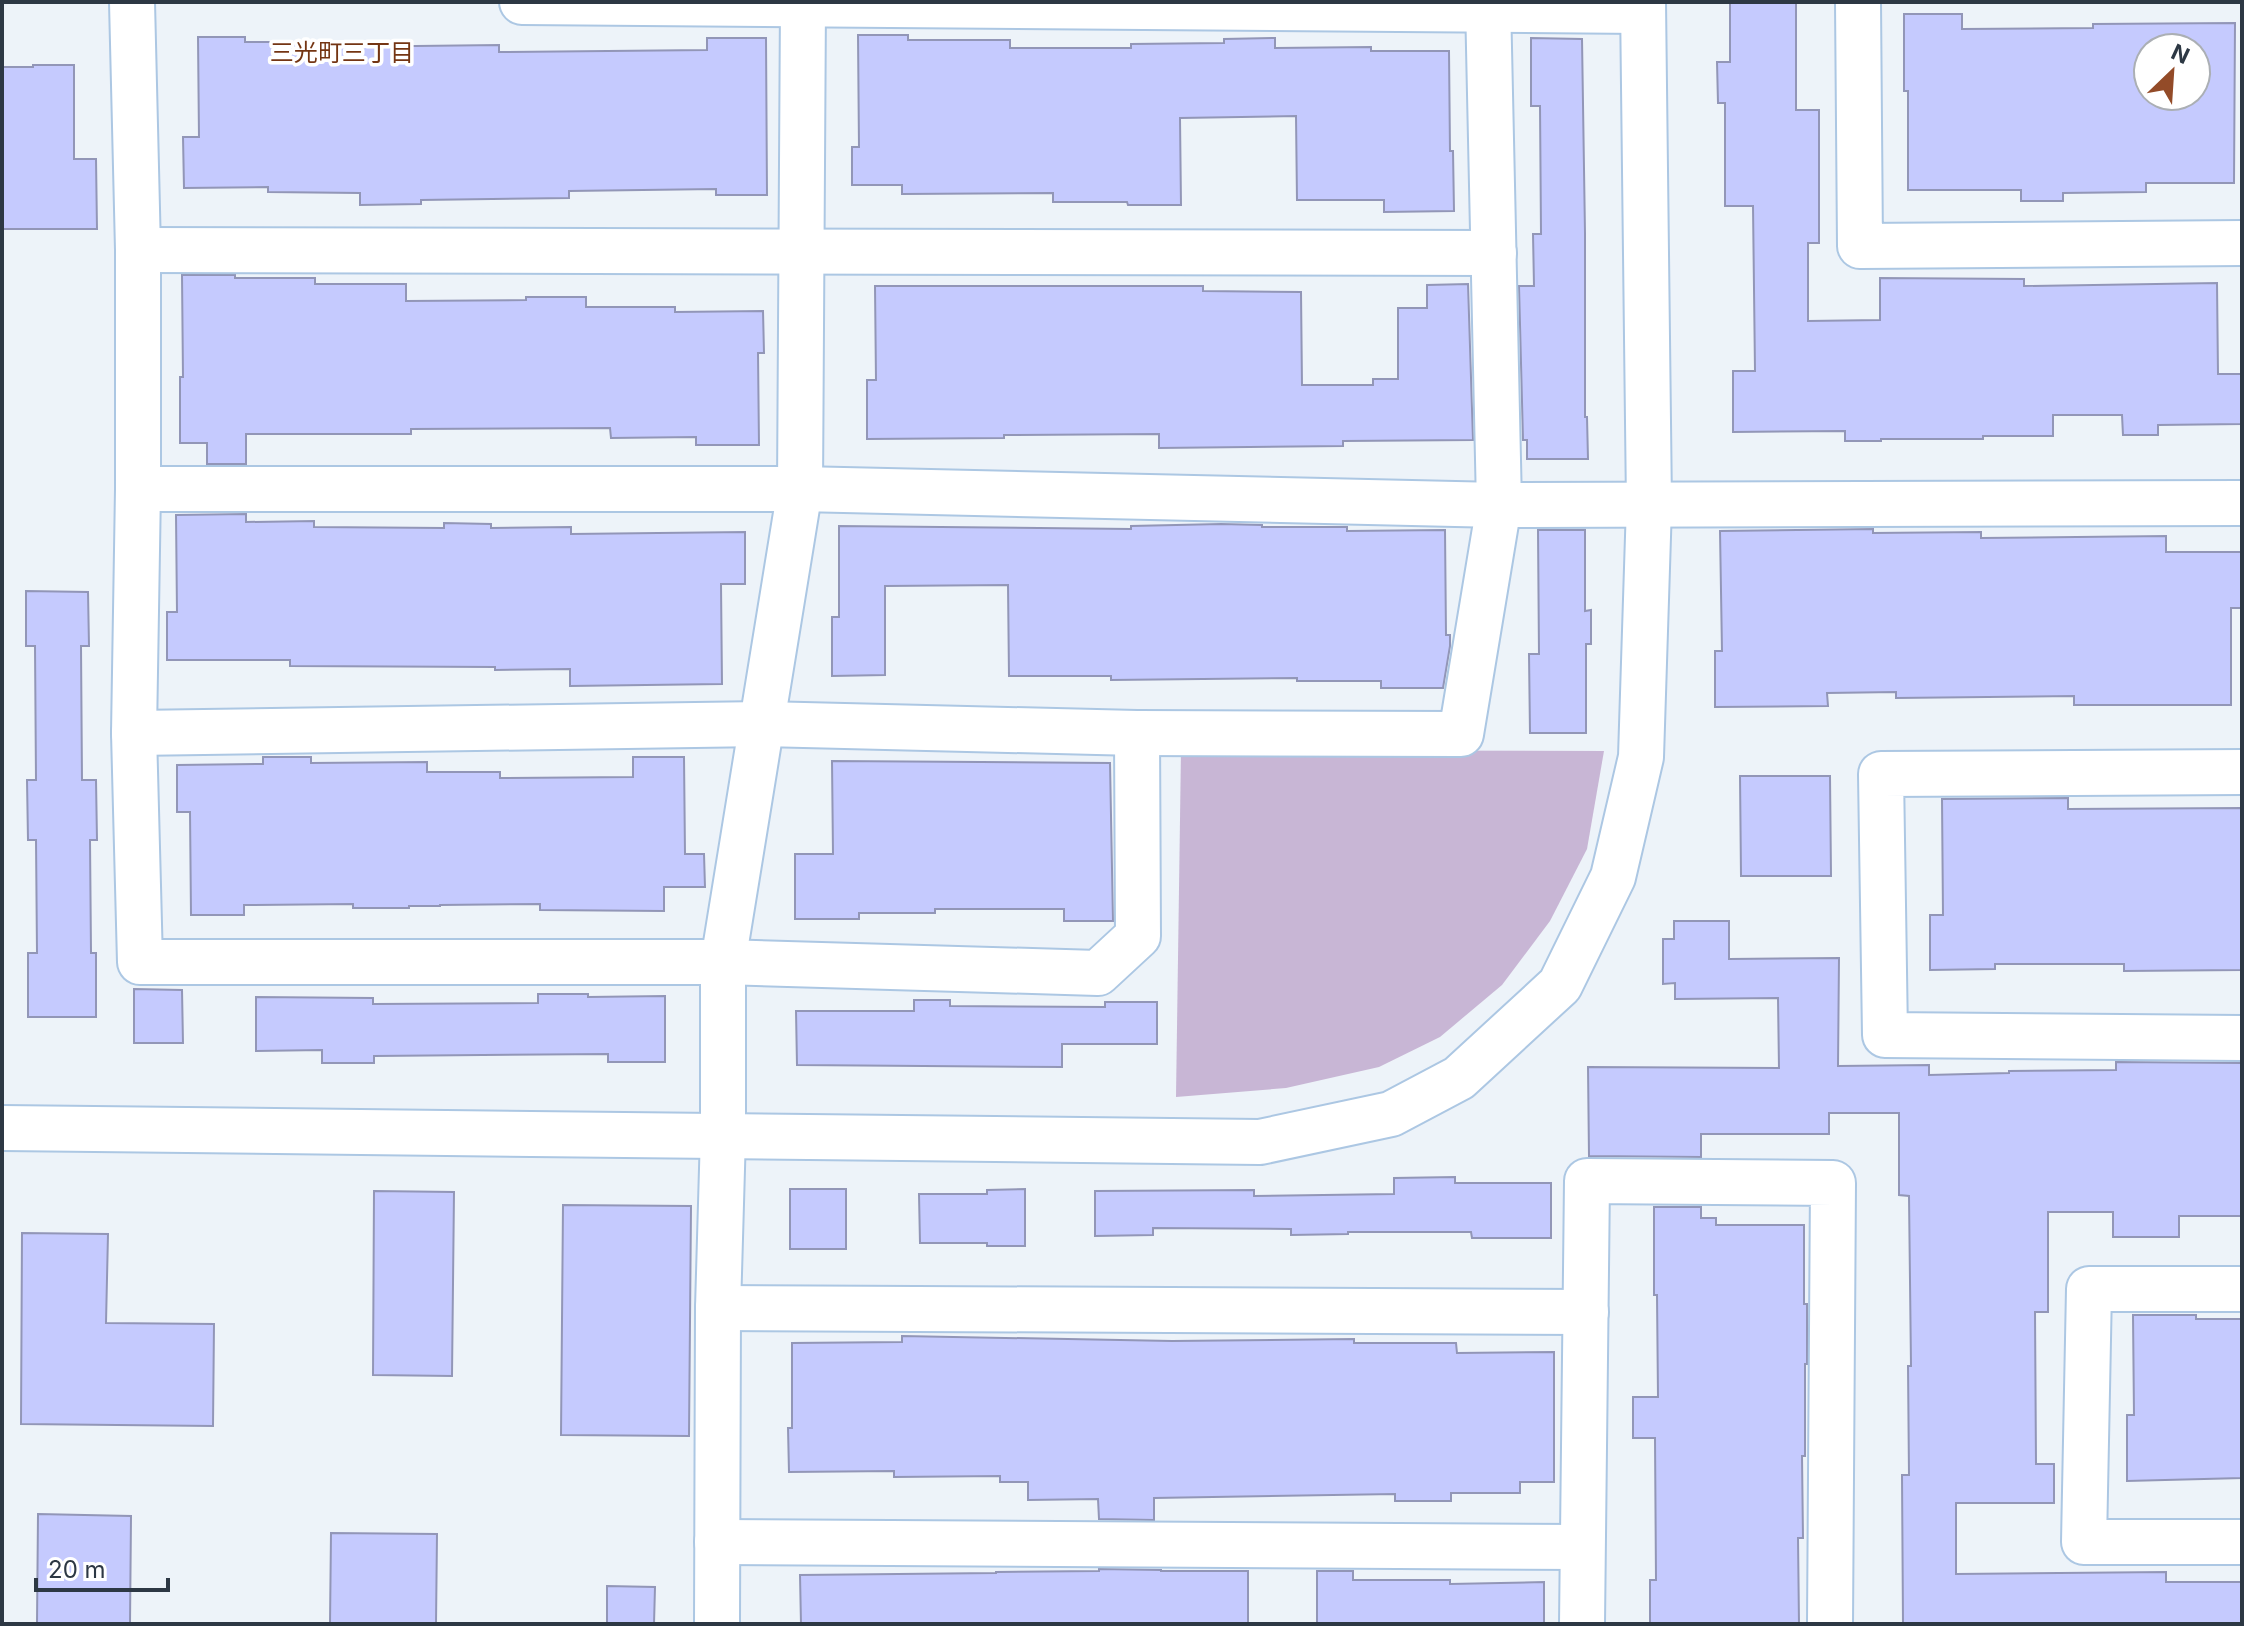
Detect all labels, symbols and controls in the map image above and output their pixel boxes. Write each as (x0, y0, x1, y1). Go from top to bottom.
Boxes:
north arrow (2132, 32, 2212, 112)
district label: 三光町三丁目 (270, 38, 414, 67)
text: N (2167, 39, 2194, 69)
scale bar (36, 1542, 168, 1592)
text: 20 m (48, 1555, 106, 1584)

